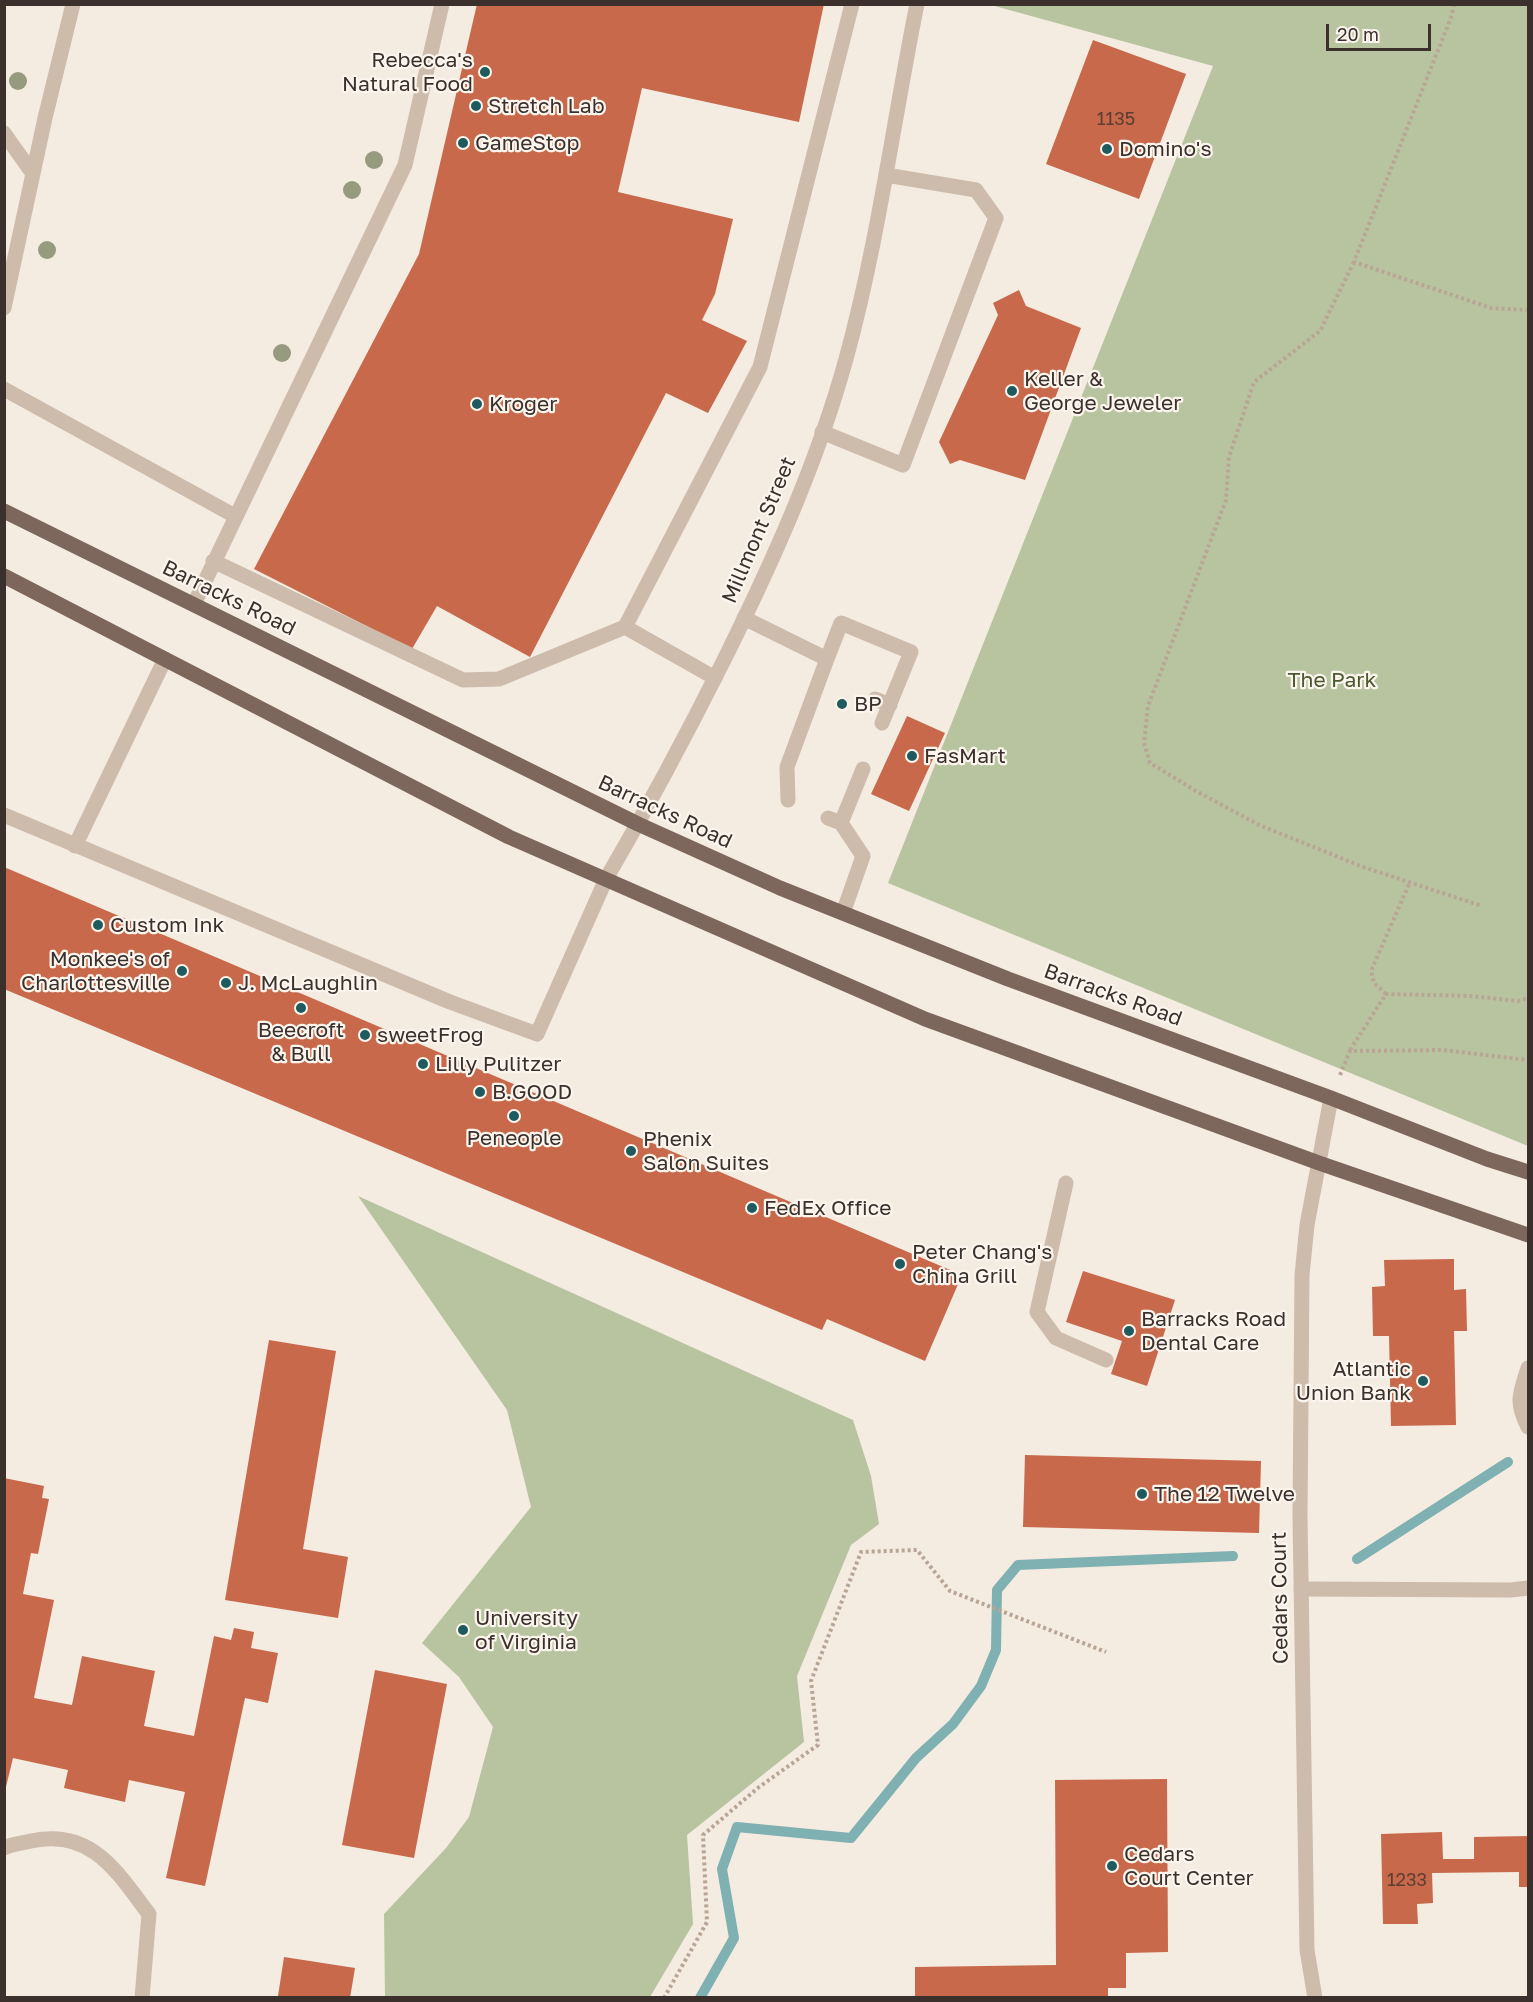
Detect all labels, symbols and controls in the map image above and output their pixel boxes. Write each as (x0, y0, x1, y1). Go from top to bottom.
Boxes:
scale bar (1329, 12, 1434, 50)
text: 20 m (1337, 23, 1379, 45)
place label: Rebecca's Natural Food (342, 47, 473, 97)
marker: Rebecca's Natural Food (478, 65, 492, 79)
place label: Stretch Lab (488, 93, 605, 119)
marker: Stretch Lab (469, 99, 483, 113)
house number: 1135 (1097, 108, 1135, 130)
place label: GameStop (475, 130, 579, 156)
marker: GameStop (456, 136, 470, 150)
place label: Domino's (1119, 136, 1212, 162)
marker: Domino's (1100, 142, 1114, 156)
place label: Keller & George Jeweler (1024, 366, 1181, 416)
marker: Keller & George Jeweler (1005, 384, 1019, 398)
place label: Kroger (489, 391, 557, 417)
marker: Kroger (470, 397, 484, 411)
street label: Millmont Street (717, 453, 801, 607)
street label: Barracks Road (158, 555, 300, 641)
park label: The Park (1288, 667, 1376, 693)
place label: BP (854, 691, 882, 717)
marker: BP (835, 697, 849, 711)
place label: FasMart (924, 743, 1006, 769)
marker: FasMart (905, 749, 919, 763)
street label: Barracks Road (594, 770, 736, 854)
place label: Custom Ink (110, 912, 224, 938)
marker: Custom Ink (91, 918, 105, 932)
place label: Monkee's of Charlottesville (21, 946, 170, 996)
street label: Barracks Road (1041, 958, 1185, 1032)
marker: Monkee's of Charlottesville (175, 964, 189, 978)
place label: J. McLaughlin (238, 970, 378, 996)
marker: J. McLaughlin (219, 976, 233, 990)
marker: Beecroft & Bull (294, 1001, 308, 1015)
place label: Beecroft & Bull (258, 1017, 344, 1067)
place label: sweetFrog (377, 1022, 484, 1048)
marker: sweetFrog (358, 1028, 372, 1042)
place label: Lilly Pulitzer (435, 1051, 561, 1077)
marker: Lilly Pulitzer (416, 1057, 430, 1071)
place label: B.GOOD (492, 1079, 572, 1105)
marker: B.GOOD (473, 1085, 487, 1099)
marker: Peneople (507, 1109, 521, 1123)
place label: Peneople (466, 1125, 562, 1151)
place label: Phenix Salon Suites (643, 1126, 769, 1176)
marker: Phenix Salon Suites (624, 1144, 638, 1158)
place label: FedEx Office (764, 1195, 891, 1221)
marker: FedEx Office (745, 1201, 759, 1215)
place label: Peter Chang's China Grill (912, 1239, 1052, 1289)
marker: Peter Chang's China Grill (893, 1257, 907, 1271)
place label: Barracks Road Dental Care (1141, 1306, 1286, 1356)
marker: Barracks Road Dental Care (1122, 1324, 1136, 1338)
place label: Atlantic Union Bank (1296, 1356, 1411, 1406)
marker: Atlantic Union Bank (1416, 1374, 1430, 1388)
place label: The 12 Twelve (1154, 1481, 1295, 1507)
marker: The 12 Twelve (1135, 1487, 1149, 1501)
street label: Cedars Court (1266, 1532, 1294, 1664)
place label: University of Virginia (475, 1605, 578, 1655)
marker: University of Virginia (456, 1623, 470, 1637)
place label: Cedars Court Center (1124, 1841, 1254, 1891)
marker: Cedars Court Center (1105, 1859, 1119, 1873)
house number: 1233 (1387, 1869, 1427, 1891)

